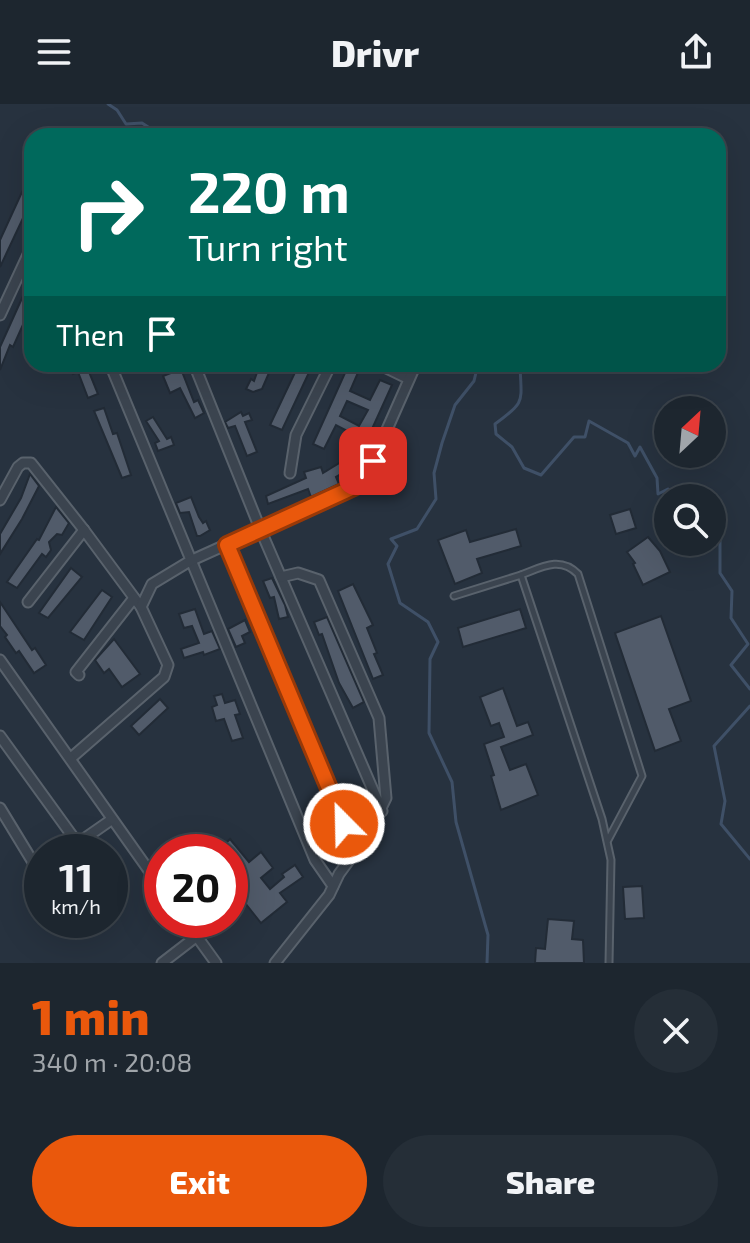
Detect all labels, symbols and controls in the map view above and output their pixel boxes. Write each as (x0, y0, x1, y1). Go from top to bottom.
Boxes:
icon: menu (32, 30, 76, 74)
icon: share (674, 30, 718, 74)
text: Drivr (331, 31, 419, 74)
text: 220 m (188, 157, 350, 224)
icon: right (56, 160, 160, 264)
text: Turn right (188, 225, 348, 268)
icon: arrive (140, 312, 184, 356)
text: Then (56, 316, 124, 352)
north arrow (654, 396, 726, 468)
map controls (654, 396, 726, 556)
pin (339, 427, 407, 495)
icon: arrive (351, 439, 395, 483)
button: search (654, 484, 726, 556)
position arrow (302, 782, 386, 866)
speed limit sign: 20 (144, 834, 248, 938)
text: 11 (59, 852, 93, 900)
text: km/h (51, 894, 101, 918)
text: 1 min (32, 987, 150, 1045)
button: close (634, 989, 718, 1073)
text: 340 m · 20:08 (32, 1046, 192, 1077)
button: Exit (32, 1135, 367, 1227)
button: Share (383, 1135, 718, 1227)

